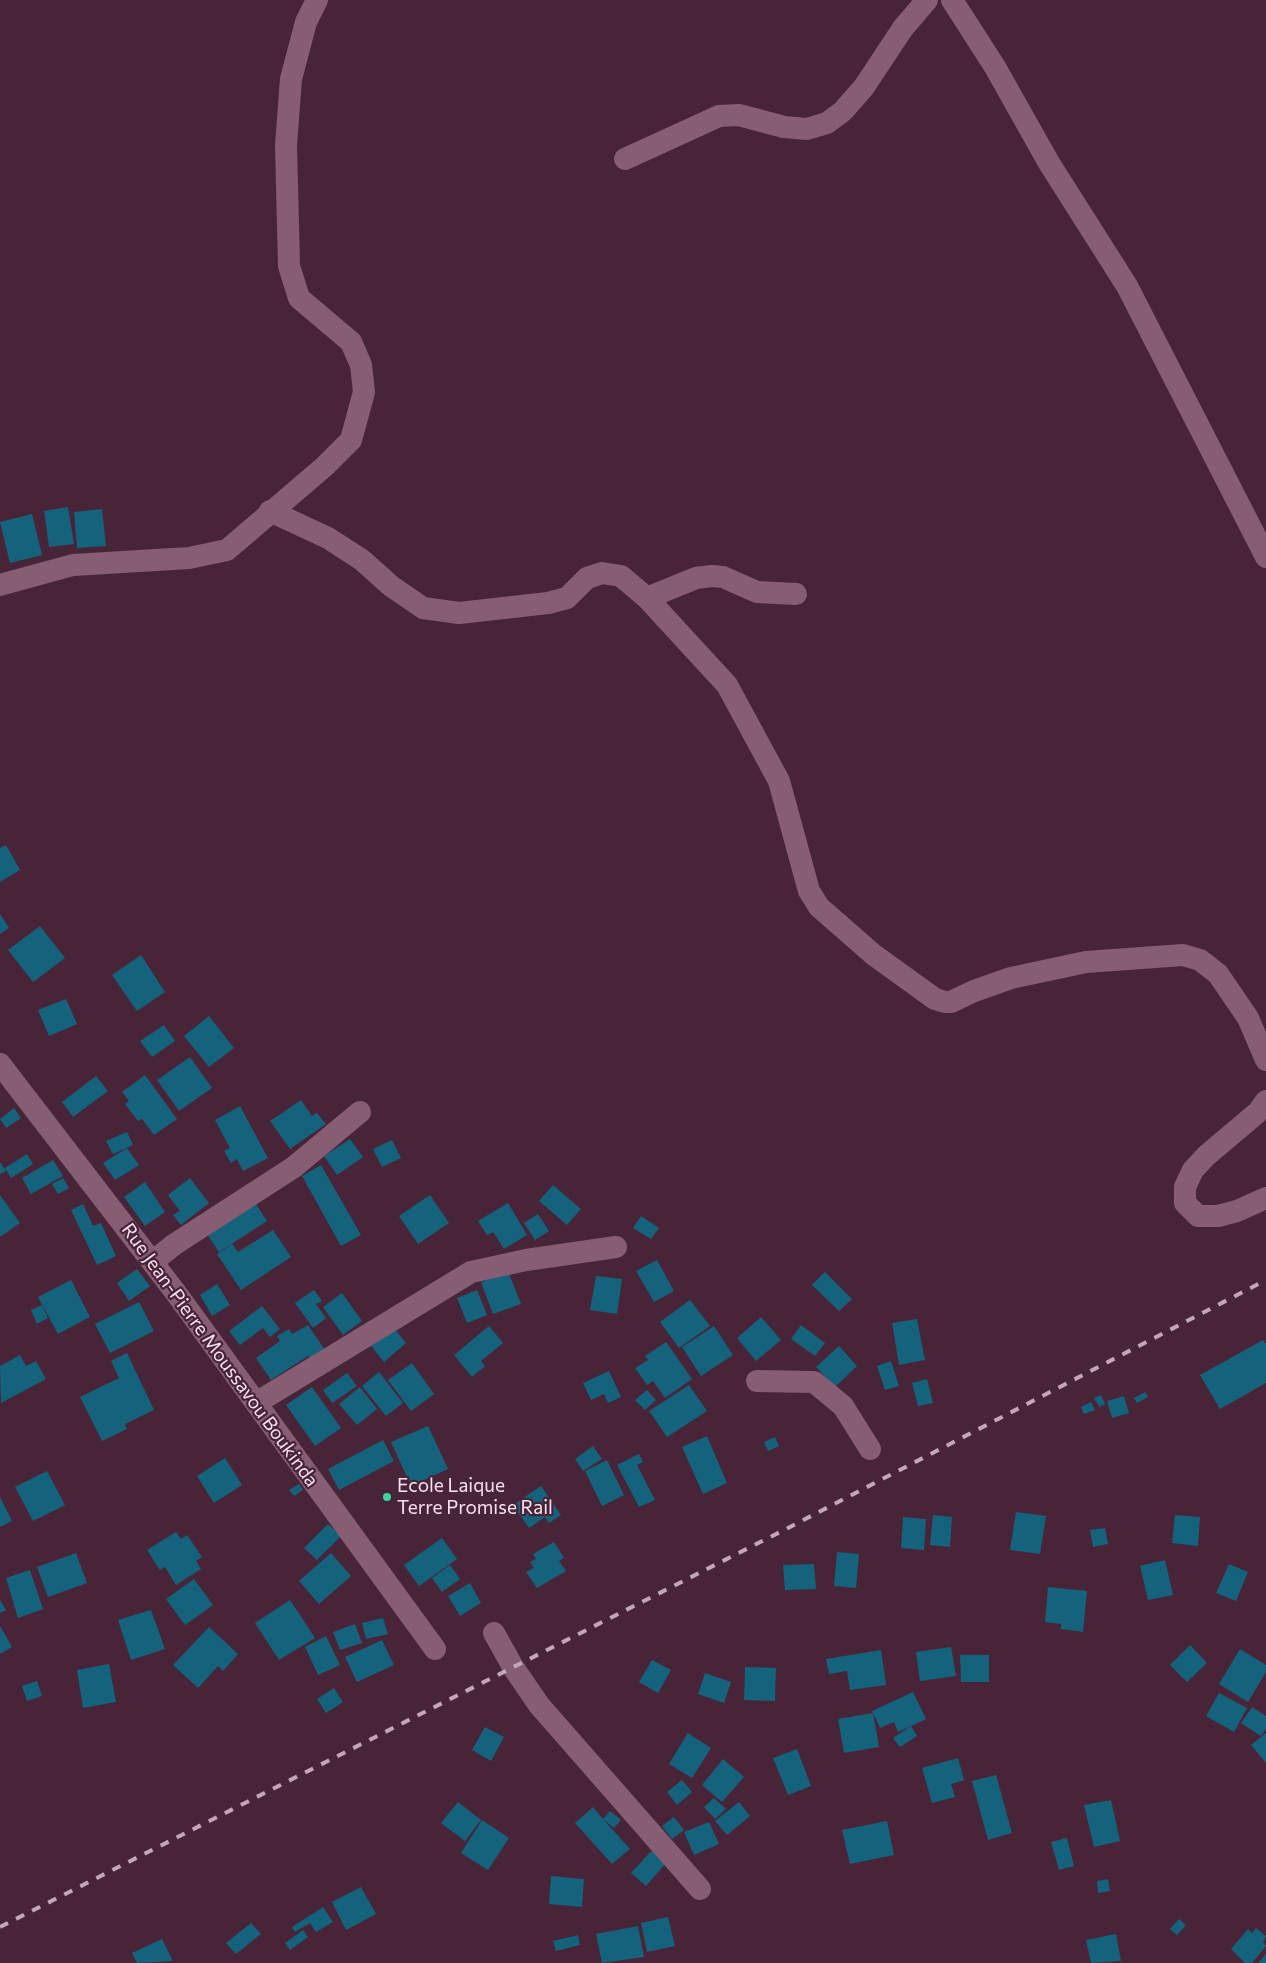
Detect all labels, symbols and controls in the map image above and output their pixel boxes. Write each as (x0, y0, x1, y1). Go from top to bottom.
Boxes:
street label: Rue Jean-Pierre Moussavou Boukinda (117, 1219, 323, 1491)
place label: Ecole Laique Terre Promise Rail (397, 1475, 553, 1519)
marker: Ecole Laique Terre Promise Rail (381, 1491, 393, 1503)

